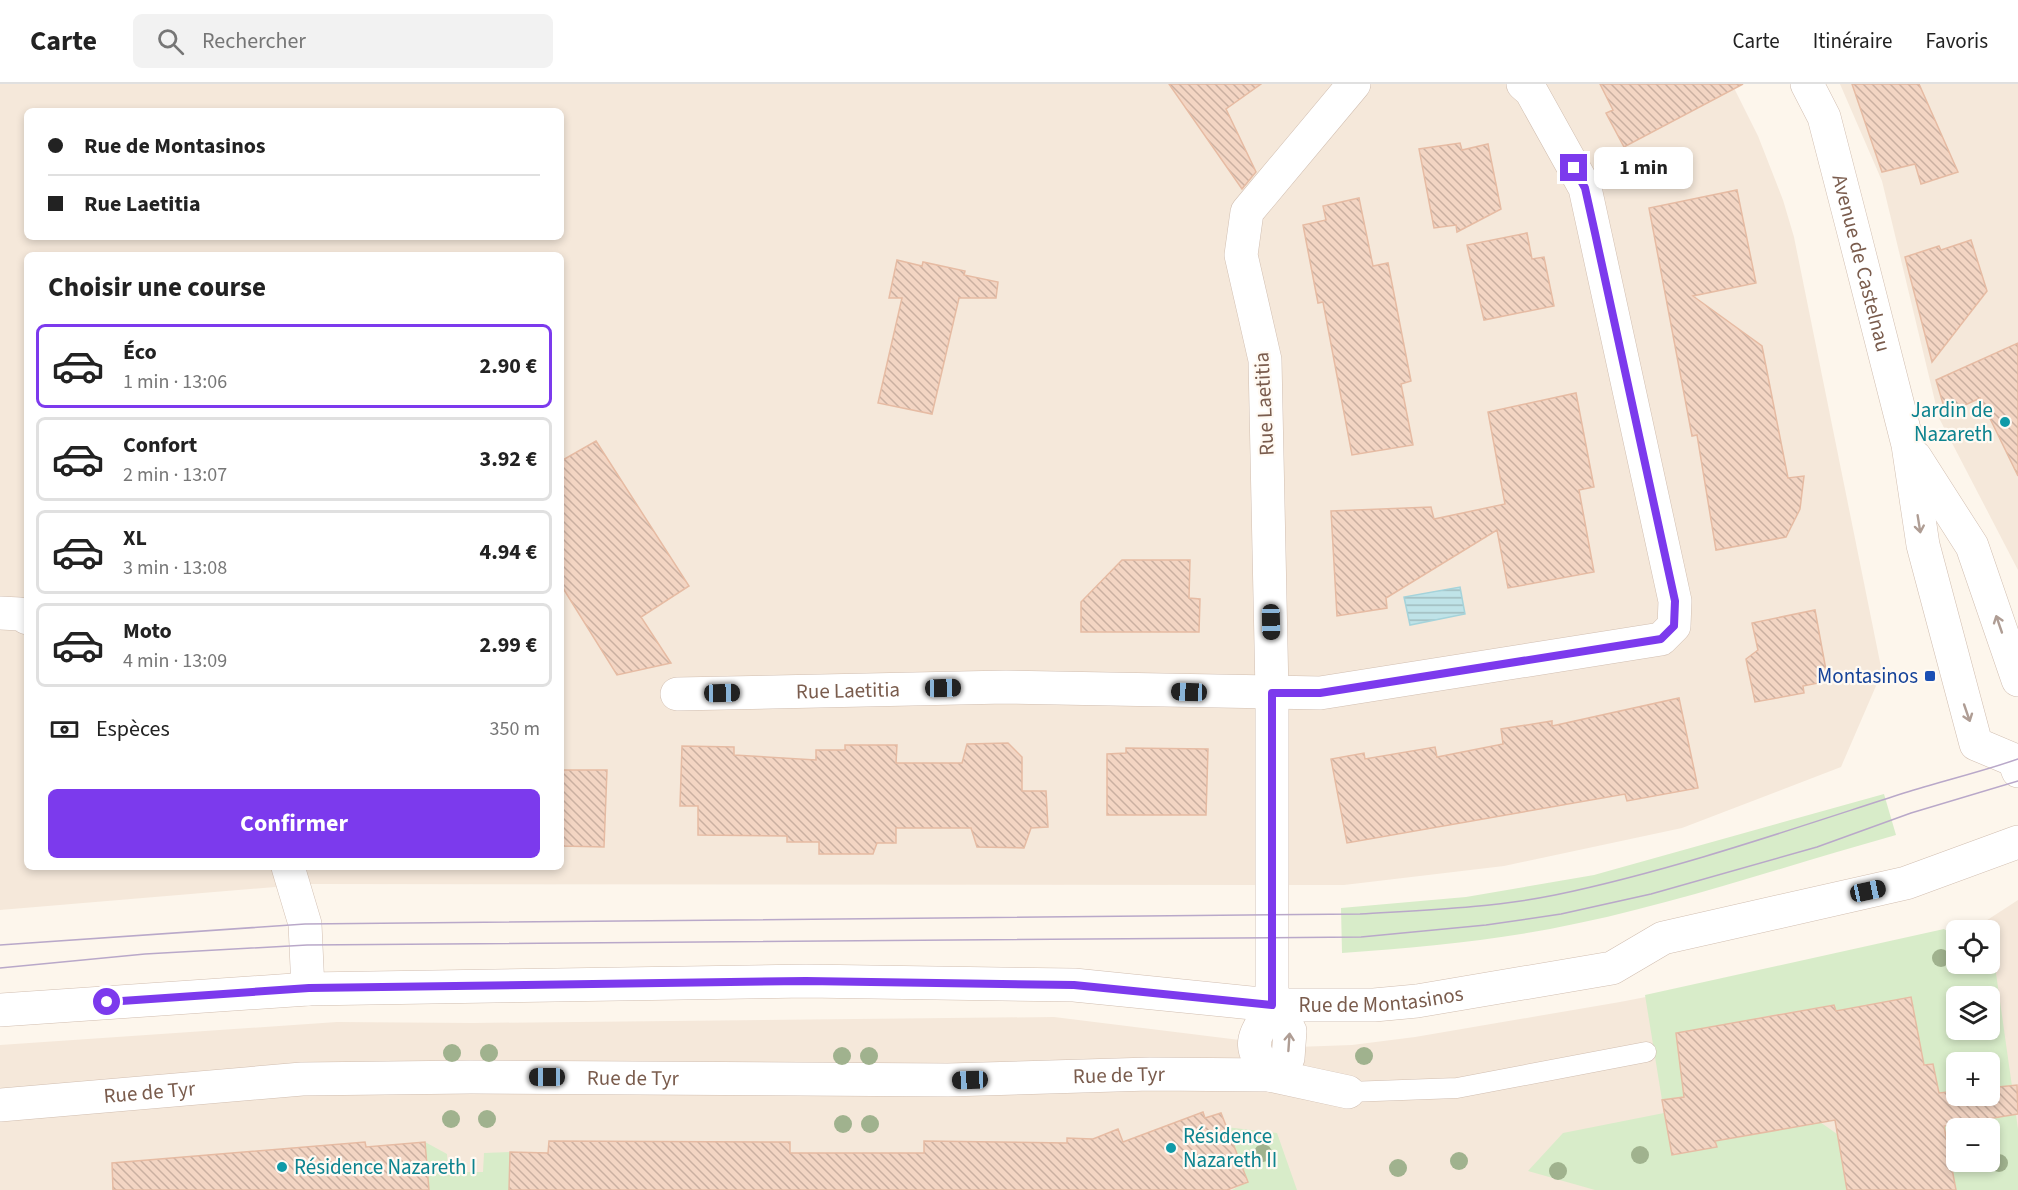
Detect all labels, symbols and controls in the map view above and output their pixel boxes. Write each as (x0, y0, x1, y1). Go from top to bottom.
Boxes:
search box (133, 14, 553, 68)
text: Carte (30, 21, 97, 61)
icon: search (154, 25, 187, 58)
text: Rechercher (202, 25, 306, 57)
text: Carte (1733, 26, 1780, 56)
text: Itinéraire (1813, 26, 1892, 56)
text: Favoris (1925, 26, 1988, 56)
text: Rue de Montasinos (84, 130, 266, 162)
callout: 1 min (1595, 147, 1694, 189)
route end (1560, 154, 1587, 181)
text: 1 min (1619, 154, 1668, 182)
street label: Avenue de Castelnau (1824, 171, 1899, 355)
text: Rue Laetitia (84, 188, 201, 220)
text: Choisir une course (48, 268, 266, 307)
text: Éco (123, 336, 157, 368)
icon: car (51, 339, 105, 393)
text: 2.90 € (480, 350, 537, 382)
street label: Rue Laetitia (1246, 351, 1282, 457)
text: 1 min · 13:06 (123, 368, 227, 396)
place label: Jardin de Nazareth (1911, 395, 1993, 449)
marker: Jardin de Nazareth (1998, 415, 2012, 429)
text: Confort (123, 429, 197, 461)
icon: car (51, 432, 105, 486)
text: 3.92 € (480, 443, 537, 475)
text: 2 min · 13:07 (123, 461, 227, 489)
one-way arrow (1914, 513, 1925, 533)
text: XL (123, 522, 147, 554)
icon: car (51, 525, 105, 579)
text: 4.94 € (480, 536, 537, 568)
text: 3 min · 13:08 (123, 554, 227, 582)
car (1262, 604, 1280, 640)
text: Moto (123, 615, 172, 647)
one-way arrow (1992, 615, 2003, 634)
icon: car (51, 618, 105, 672)
text: 2.99 € (480, 629, 537, 661)
text: 4 min · 13:09 (123, 647, 227, 675)
place label: Montasinos (1817, 661, 1918, 691)
marker: Montasinos (1923, 669, 1937, 683)
street label: Rue Laetitia (796, 674, 900, 706)
car (925, 679, 961, 697)
car (1171, 682, 1207, 702)
car (704, 684, 740, 702)
one-way arrow (1963, 703, 1974, 721)
icon: cash (48, 713, 81, 746)
text: Espèces (96, 713, 170, 745)
text: 350 m (490, 715, 540, 743)
button: Confirmer (48, 789, 540, 858)
car (1849, 878, 1887, 904)
map controls (1946, 920, 2000, 1172)
button: locate (1946, 920, 2000, 974)
street label: Rue de Montasinos (1299, 978, 1466, 1020)
button: layers (1946, 986, 2000, 1040)
route start (93, 988, 120, 1015)
one-way arrow (1284, 1032, 1295, 1052)
button: + (1946, 1052, 2000, 1106)
street label: Rue de Tyr (1072, 1059, 1166, 1091)
street label: Rue de Tyr (587, 1063, 680, 1093)
car (529, 1068, 565, 1086)
car (952, 1070, 988, 1090)
street label: Rue de Tyr (102, 1073, 197, 1111)
button: − (1946, 1118, 2000, 1172)
place label: Résidence Nazareth II (1183, 1121, 1277, 1175)
marker: Résidence Nazareth II (1164, 1141, 1178, 1155)
place label: Résidence Nazareth I (294, 1152, 476, 1182)
marker: Résidence Nazareth I (275, 1160, 289, 1174)

